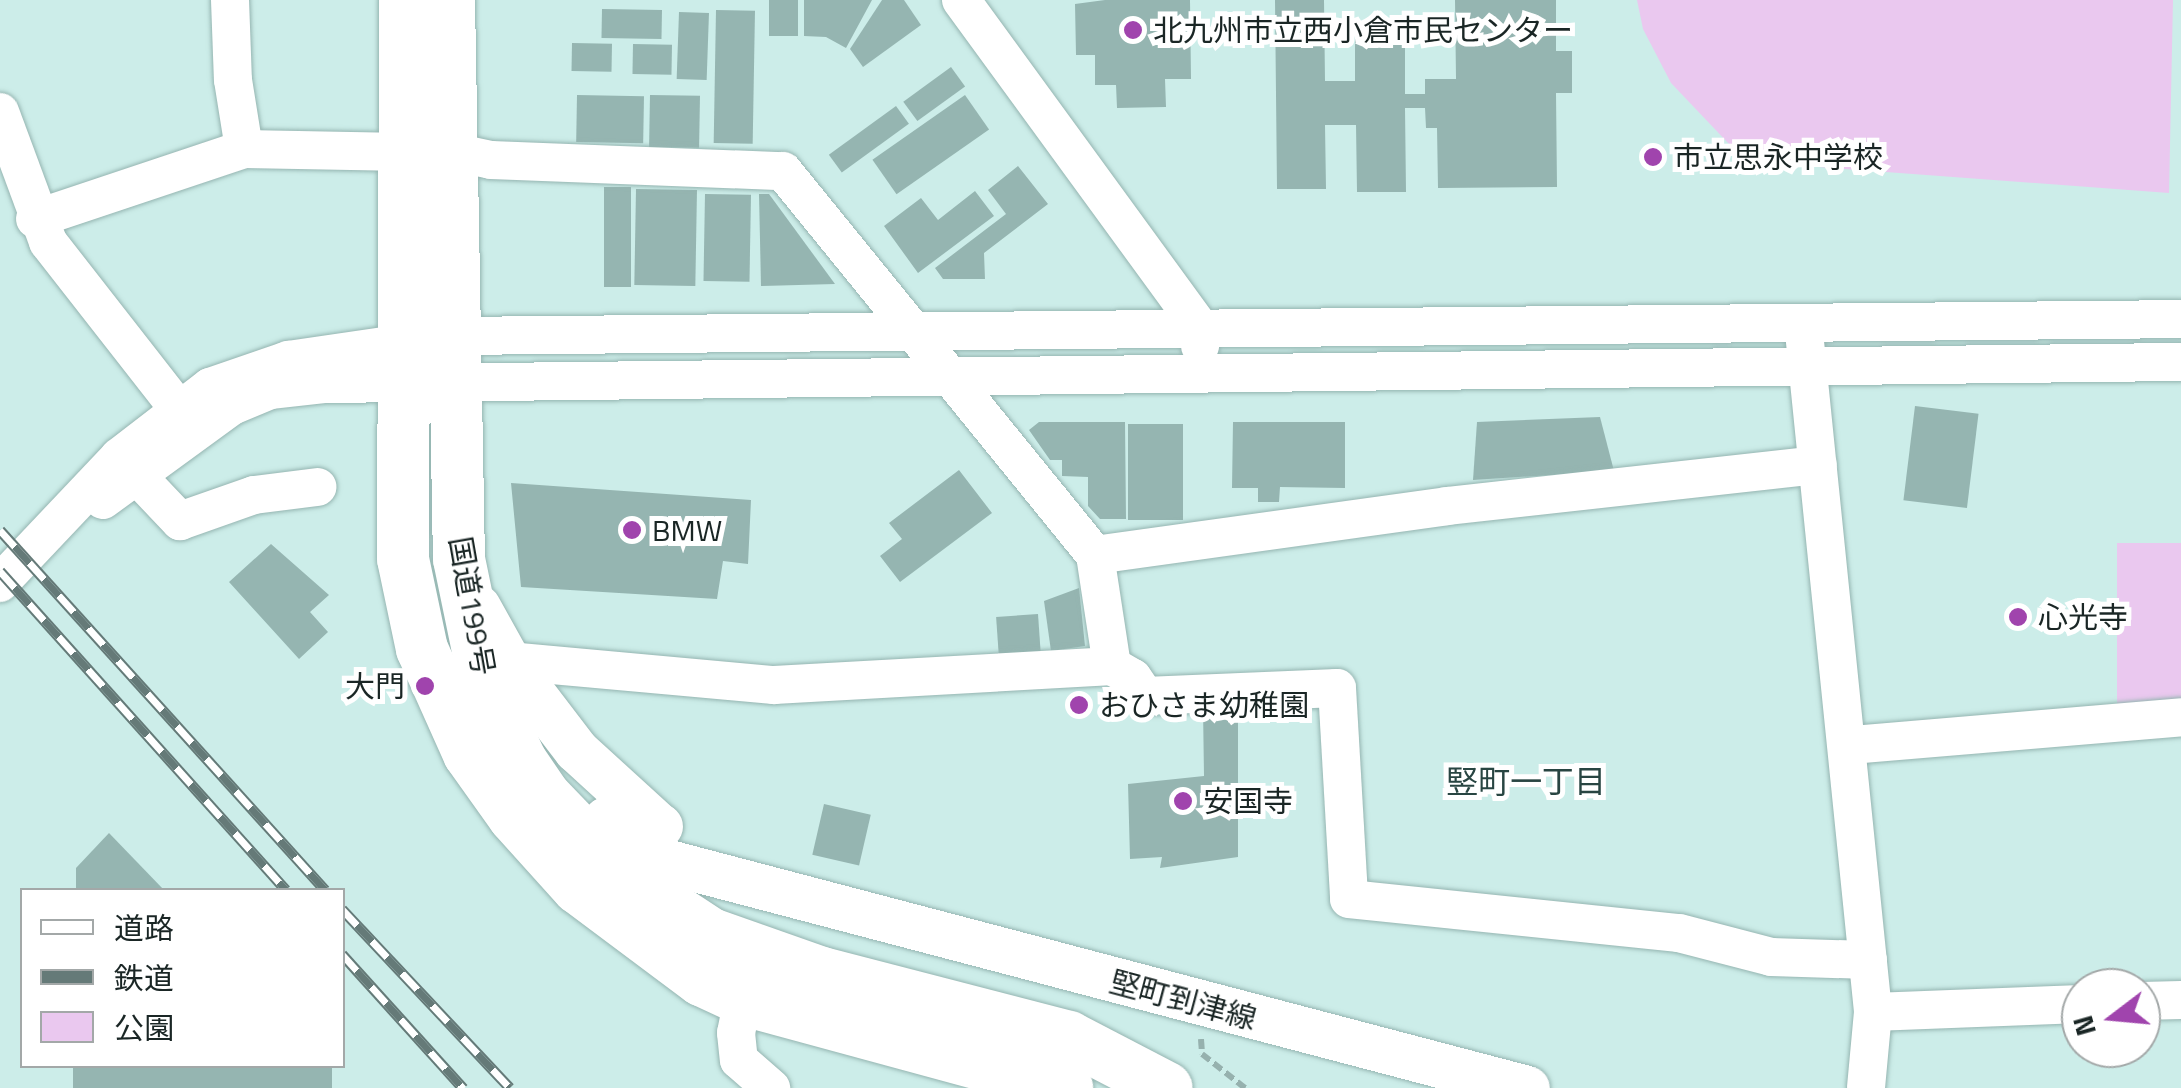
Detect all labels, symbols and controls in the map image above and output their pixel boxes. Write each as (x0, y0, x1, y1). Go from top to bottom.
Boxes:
place label: 北九州市立西小倉市民センター (1153, 12, 1573, 48)
marker: 北九州市立西小倉市民センター (1122, 19, 1144, 41)
place label: 市立思永中学校 (1673, 139, 1883, 175)
marker: 市立思永中学校 (1642, 146, 1664, 168)
place label: BMW (652, 512, 722, 548)
marker: BMW (621, 519, 643, 541)
street label: 国道199号 (442, 534, 502, 678)
place label: 心光寺 (2038, 599, 2128, 635)
marker: 心光寺 (2007, 606, 2029, 628)
place label: 大門 (345, 668, 405, 704)
marker: 大門 (414, 675, 436, 697)
place label: おひさま幼稚園 (1099, 687, 1309, 723)
marker: おひさま幼稚園 (1068, 694, 1090, 716)
district label: 竪町一丁目 (1446, 762, 1606, 800)
place label: 安国寺 (1203, 783, 1293, 819)
marker: 安国寺 (1172, 790, 1194, 812)
legend (20, 888, 345, 1068)
text: 道路 (114, 905, 174, 951)
text: 鉄道 (114, 955, 174, 1001)
street label: 堅町到津線 (1106, 963, 1260, 1037)
north arrow (2061, 968, 2161, 1068)
text: 公園 (114, 1005, 174, 1051)
text: N (2060, 1011, 2107, 1041)

